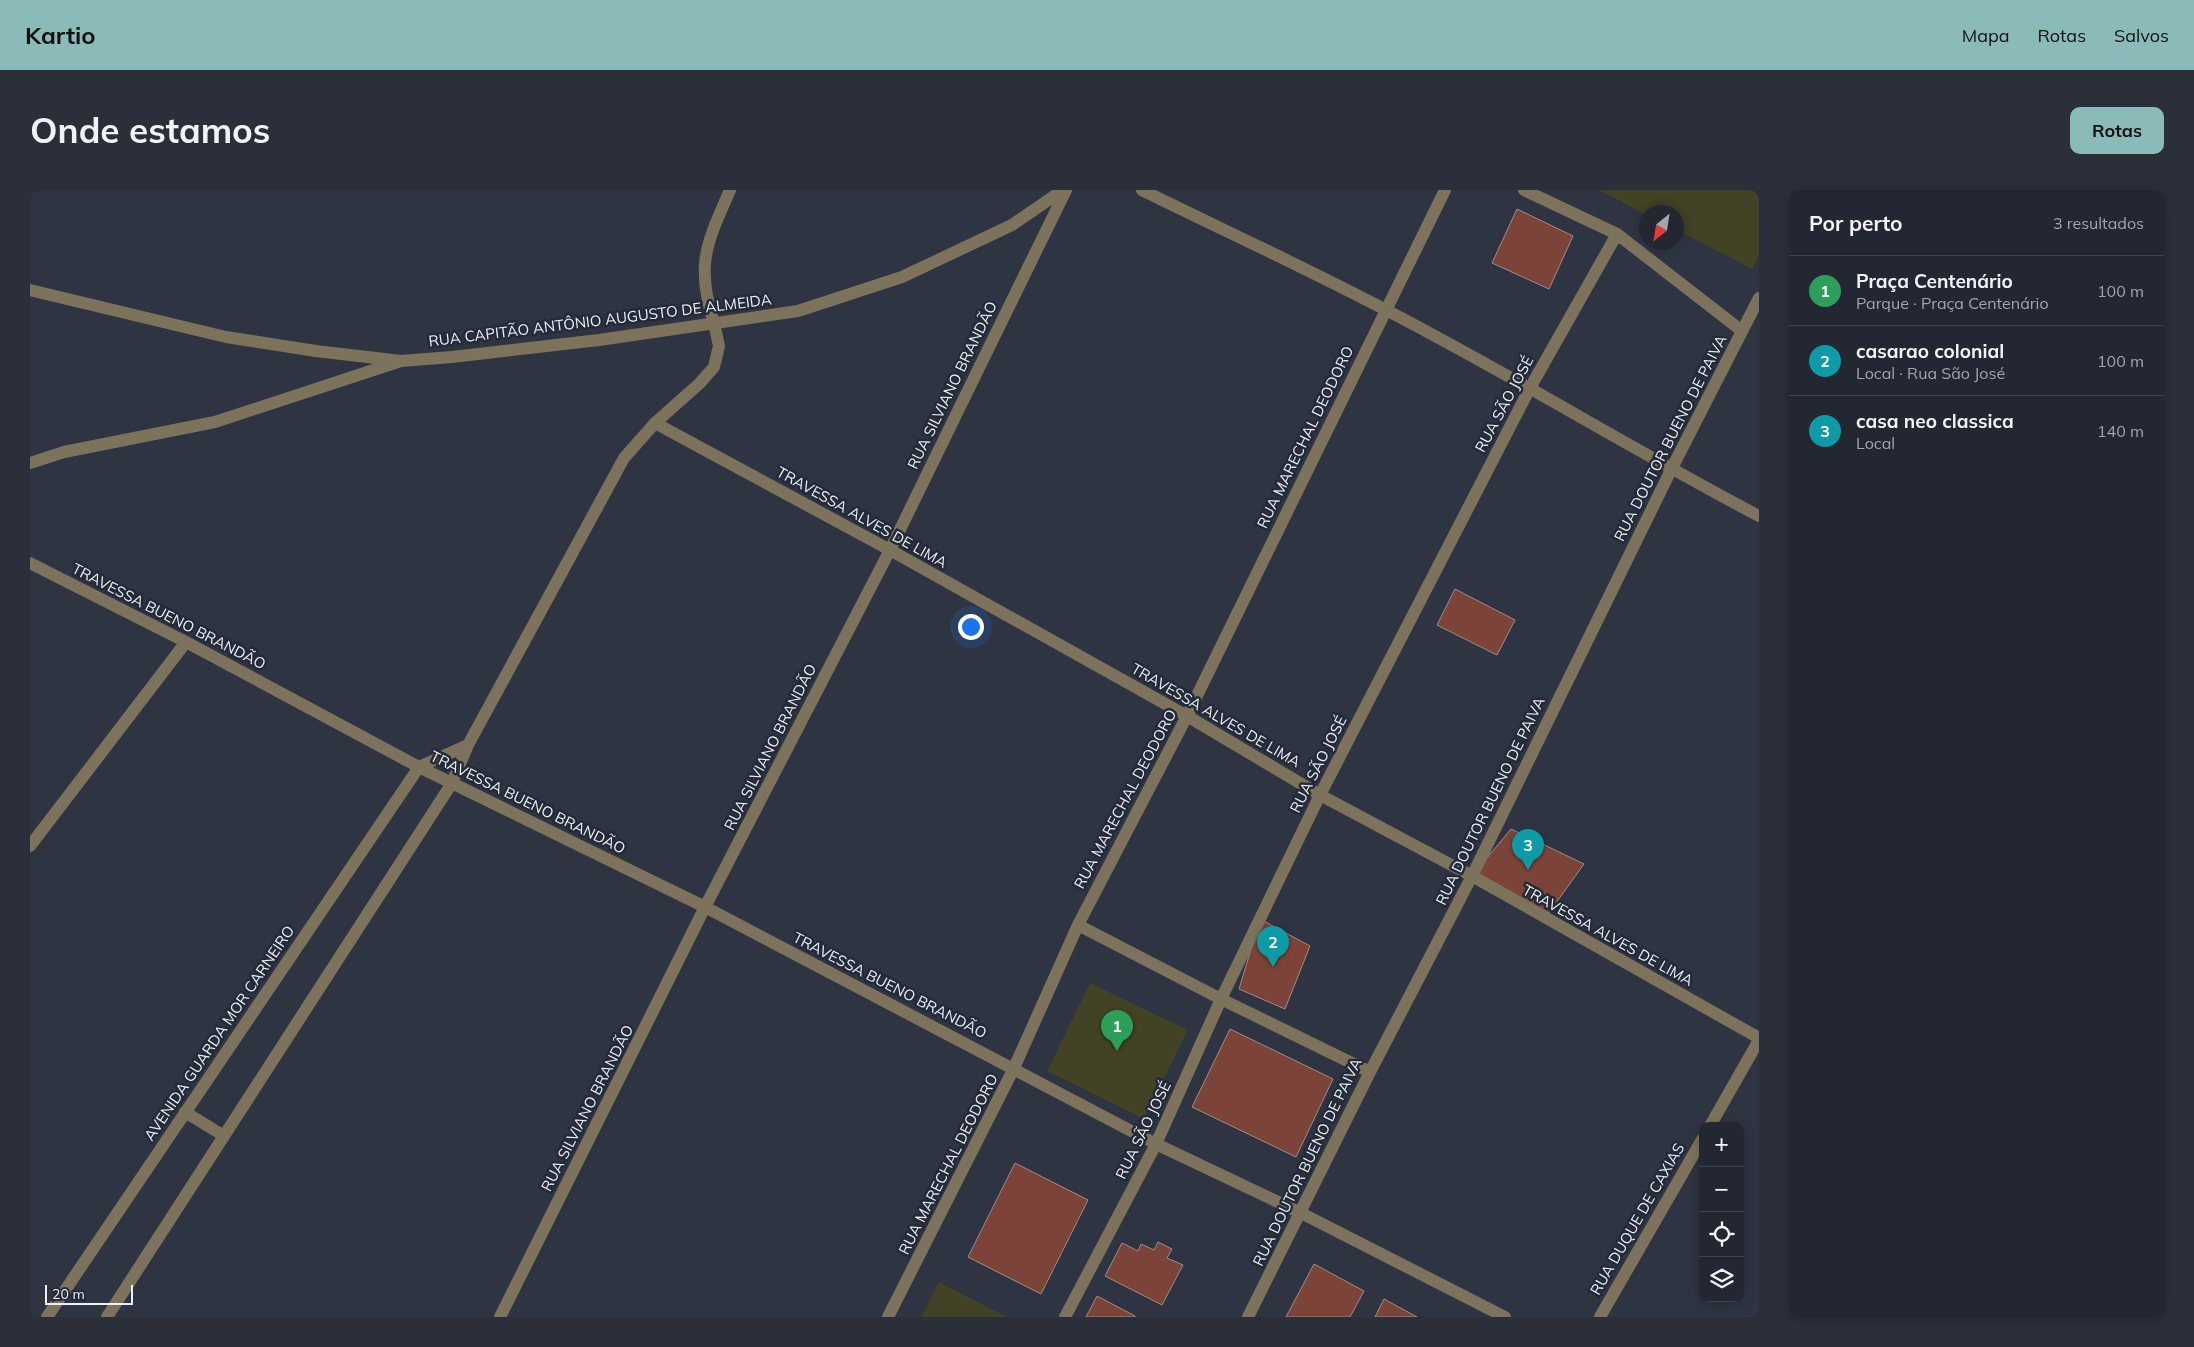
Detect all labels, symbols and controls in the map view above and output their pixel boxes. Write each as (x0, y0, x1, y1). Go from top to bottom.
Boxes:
text: Kartio (25, 20, 96, 50)
text: Mapa (1962, 24, 2010, 47)
text: Rotas (2038, 24, 2086, 47)
text: Salvos (2114, 24, 2169, 47)
button: Rotas (2070, 107, 2164, 154)
text: Onde estamos (30, 108, 270, 152)
north arrow (1639, 205, 1684, 250)
text: Por perto (1809, 210, 1903, 236)
text: 3 resultados (2053, 213, 2144, 233)
text: Praça Centenário (1856, 269, 2013, 293)
text: 1 (1820, 281, 1830, 301)
text: 100 m (2097, 281, 2144, 301)
street label: RUA CAPITÃO ANTÔNIO AUGUSTO DE ALMEIDA (427, 290, 773, 350)
text: Parque · Praça Centenário (1856, 293, 2049, 313)
street label: RUA SILVIANO BRANDÃO (903, 298, 1001, 472)
street label: RUA DOUTOR BUENO DE PAIVA (1610, 332, 1730, 544)
text: casarao colonial (1856, 339, 2004, 363)
street label: RUA MARECHAL DEODORO (1253, 343, 1357, 531)
text: 2 (1820, 351, 1830, 371)
text: 100 m (2097, 351, 2144, 371)
street label: RUA SÃO JOSÉ (1471, 352, 1537, 455)
text: Local · Rua São José (1856, 363, 2005, 383)
text: casa neo classica (1856, 409, 2014, 433)
text: 3 (1820, 421, 1830, 441)
text: 140 m (2097, 421, 2144, 441)
text: Local (1856, 433, 1895, 453)
street label: TRAVESSA ALVES DE LIMA (773, 462, 951, 572)
street label: TRAVESSA BUENO BRANDÃO (69, 559, 269, 673)
your location (958, 614, 984, 640)
street label: TRAVESSA ALVES DE LIMA (1128, 659, 1304, 771)
street label: RUA SILVIANO BRANDÃO (720, 661, 820, 833)
street label: RUA DOUTOR BUENO DE PAIVA (1431, 694, 1549, 908)
street label: RUA MARECHAL DEODORO (1070, 706, 1180, 892)
street label: RUA SÃO JOSÉ (1285, 712, 1351, 816)
street label: TRAVESSA BUENO BRANDÃO (427, 746, 629, 858)
pin: 3 (1512, 829, 1544, 870)
street label: TRAVESSA ALVES DE LIMA (1519, 880, 1697, 990)
street label: AVENIDA GUARDA MOR CARNEIRO (140, 922, 298, 1144)
pin: 2 (1257, 926, 1289, 967)
street label: TRAVESSA BUENO BRANDÃO (790, 928, 990, 1042)
pin: 1 (1101, 1010, 1133, 1051)
street label: RUA SILVIANO BRANDÃO (537, 1022, 637, 1194)
street label: RUA DOUTOR BUENO DE PAIVA (1248, 1055, 1366, 1269)
street label: RUA MARECHAL DEODORO (894, 1070, 1002, 1258)
street label: RUA SÃO JOSÉ (1111, 1078, 1175, 1182)
map controls (1699, 1122, 1744, 1302)
button: + (1699, 1122, 1744, 1167)
street label: RUA DUQUE DE CAXIAS (1586, 1140, 1688, 1298)
button: − (1699, 1167, 1744, 1212)
button: locate (1699, 1212, 1744, 1257)
button: layers (1699, 1257, 1744, 1302)
scale bar (45, 1282, 132, 1305)
text: 20 m (52, 1285, 85, 1303)

